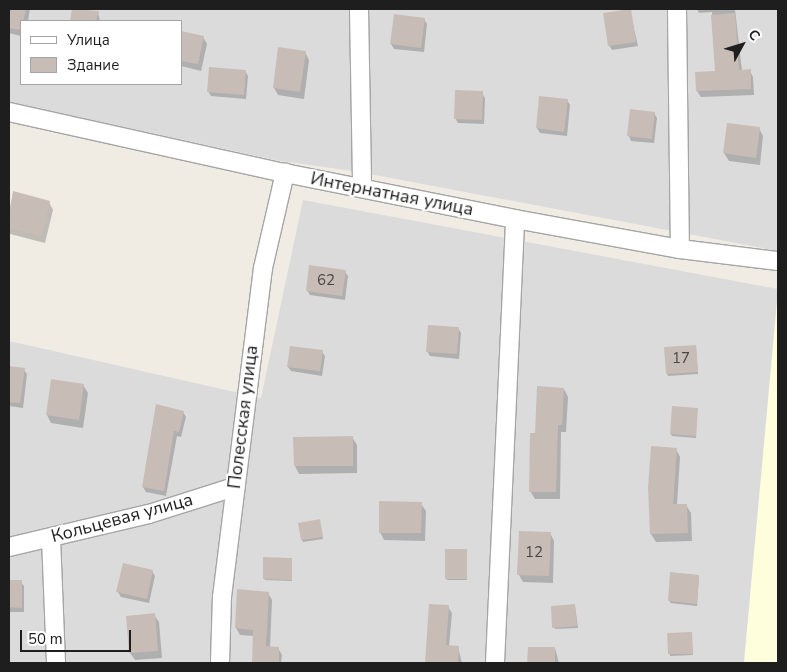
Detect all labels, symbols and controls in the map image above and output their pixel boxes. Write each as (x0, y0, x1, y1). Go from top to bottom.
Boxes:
legend (20, 20, 182, 85)
north arrow (717, 20, 767, 70)
text: С (744, 26, 764, 45)
text: Улица (67, 30, 110, 50)
text: Здание (67, 55, 119, 75)
street label: Интернатная улица (309, 168, 475, 220)
house number: 62 (317, 272, 335, 290)
street label: Полесская улица (223, 344, 263, 490)
house number: 17 (672, 350, 690, 368)
street label: Кольцевая улица (49, 489, 195, 547)
house number: 12 (525, 544, 543, 562)
scale bar (22, 620, 134, 652)
text: 50 m (28, 629, 63, 649)

